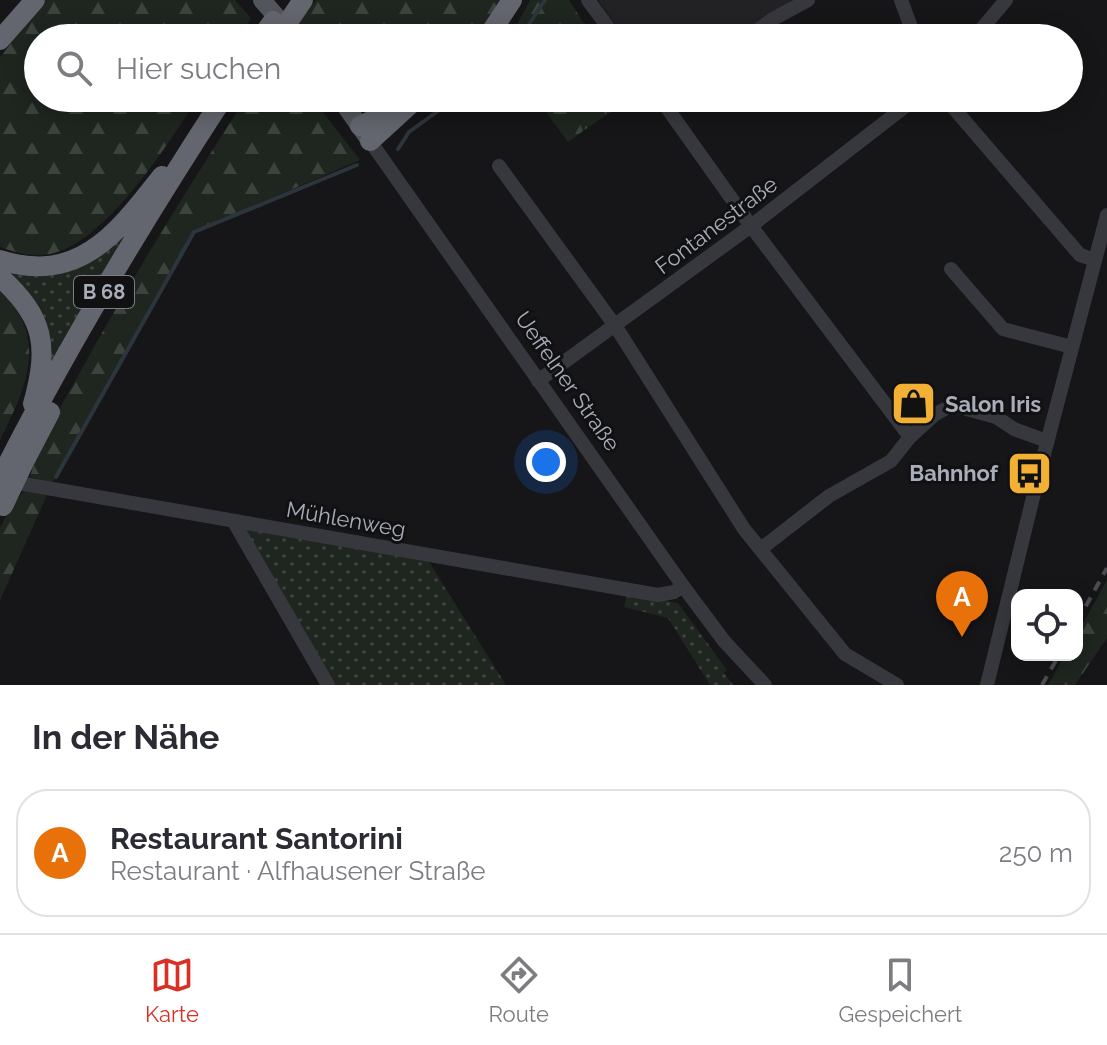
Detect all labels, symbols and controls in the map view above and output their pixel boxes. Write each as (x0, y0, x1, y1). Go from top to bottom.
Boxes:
search box (24, 24, 1083, 112)
icon: search (52, 46, 96, 90)
text: Hier suchen (116, 51, 281, 86)
street label: Fontanestraße (650, 171, 782, 279)
road number: B 68 (74, 276, 134, 308)
street label: Ueffelner Straße (510, 306, 626, 456)
shop icon: Salon Iris (890, 380, 938, 428)
place label: Salon Iris (945, 391, 1041, 417)
your location (526, 442, 566, 482)
bus stop icon: Bahnhof (1005, 449, 1053, 497)
place label: Bahnhof (909, 460, 999, 486)
street label: Mühlenweg (284, 496, 408, 542)
pin: A (936, 571, 988, 637)
map controls (1011, 589, 1083, 661)
button: locate (1011, 589, 1083, 661)
text: In der Nähe (32, 717, 219, 757)
text: Restaurant Santorini (110, 821, 403, 856)
text: A (51, 838, 69, 868)
text: 250 m (999, 838, 1073, 868)
text: Restaurant · Alfhausener Straße (110, 856, 486, 886)
tab: Karte (145, 953, 199, 1027)
tab: Route (489, 953, 549, 1027)
tab: Gespeichert (839, 953, 962, 1027)

